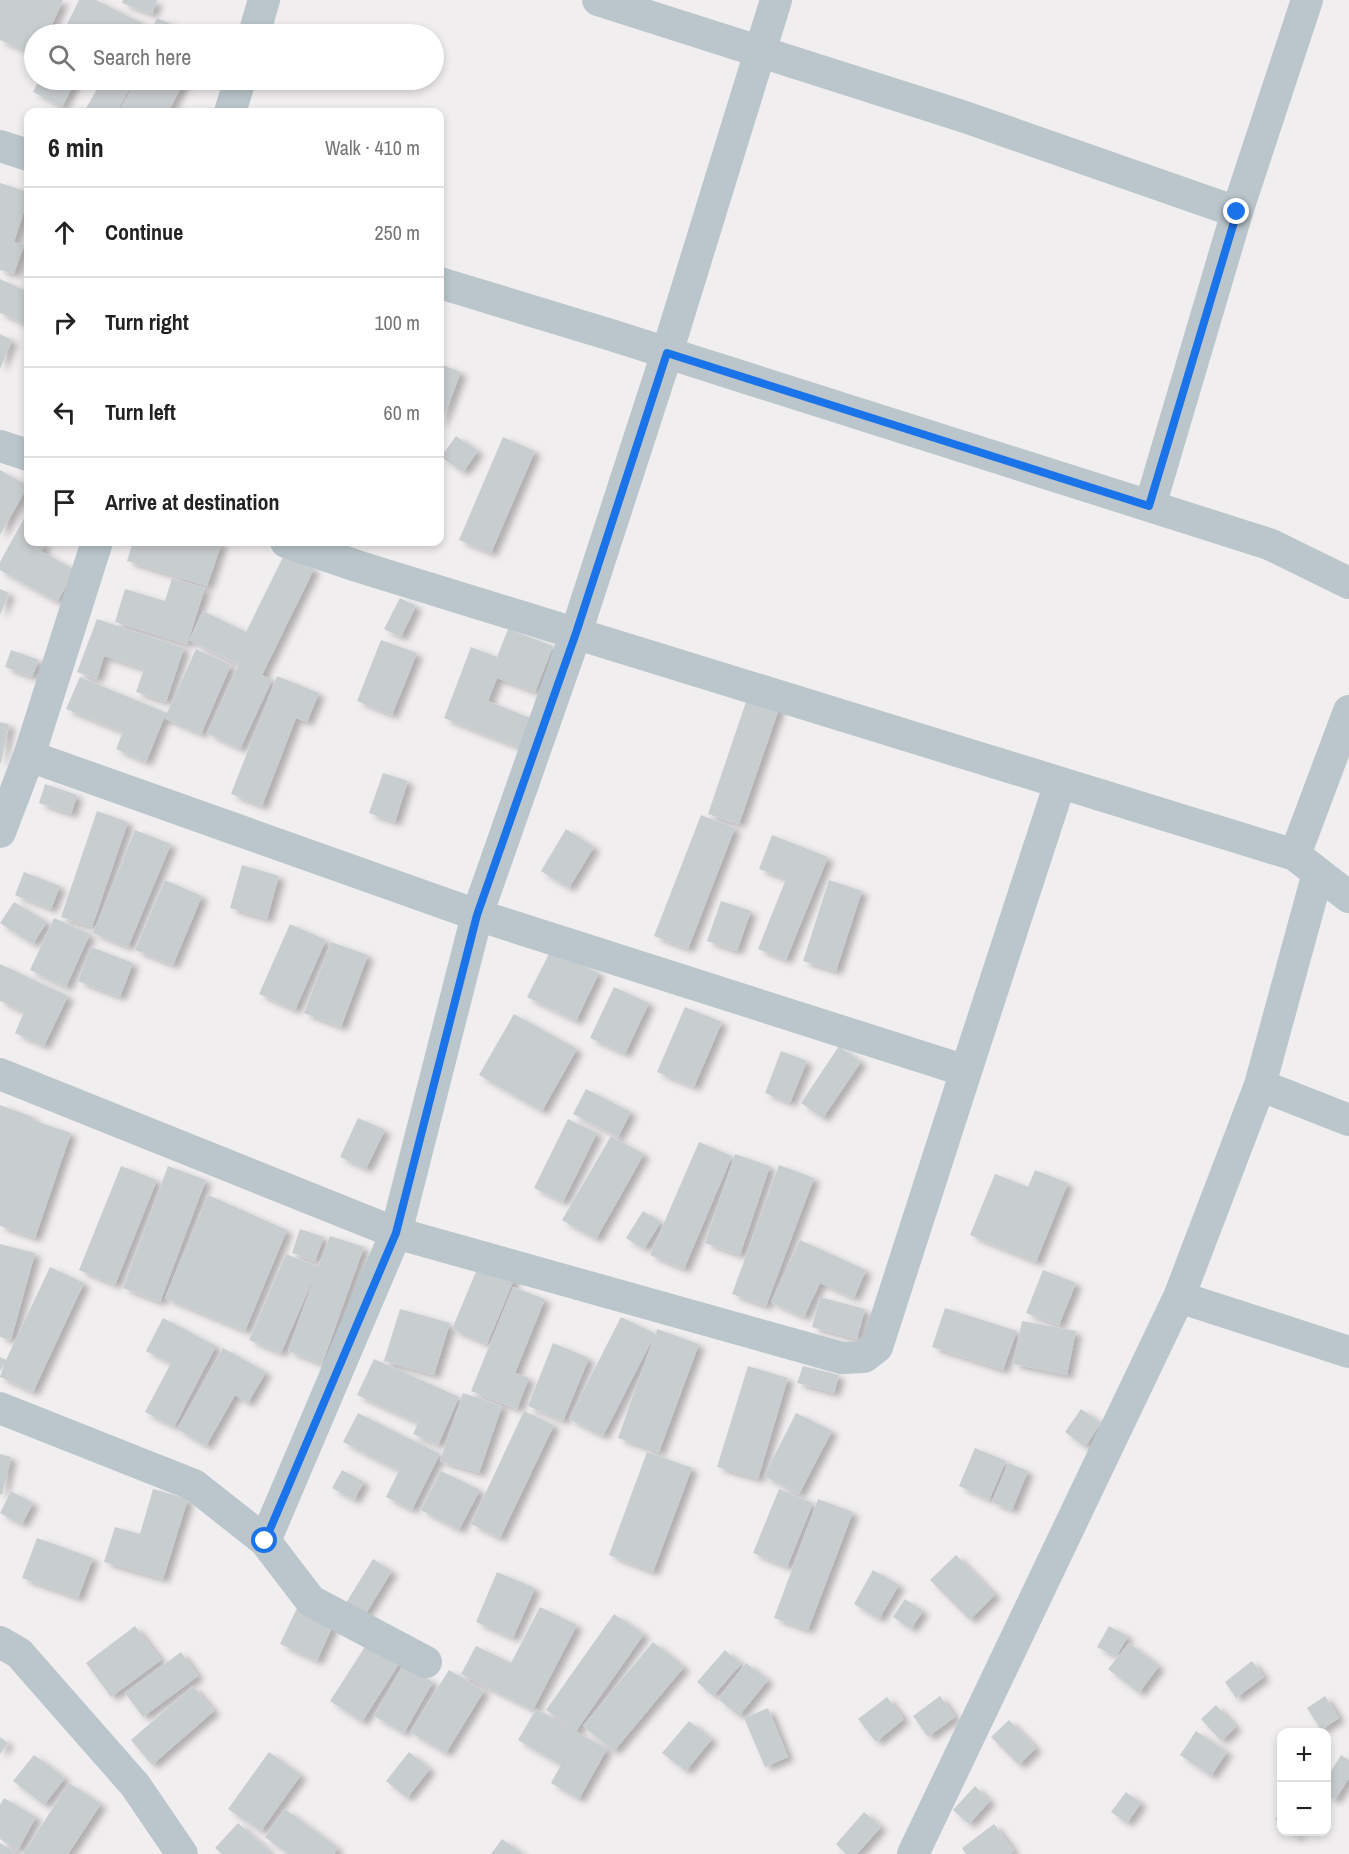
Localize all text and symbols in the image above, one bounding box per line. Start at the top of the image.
search box [24,24,444,90]
icon: search [45,41,78,74]
text: Search here [93,42,191,72]
text: 6 min [48,130,104,165]
text: Walk · 410 m [325,134,420,161]
route end [1223,198,1249,224]
icon: ahead [48,216,81,249]
text: Continue [105,217,183,247]
text: 250 m [374,219,420,246]
icon: right [48,306,81,339]
text: Turn right [105,307,189,337]
text: 100 m [374,309,420,336]
icon: left [48,396,81,429]
text: Turn left [105,397,176,427]
text: 60 m [384,399,420,426]
icon: arrive [48,486,81,519]
text: Arrive at destination [105,487,279,517]
route start [251,1527,277,1553]
map controls [1277,1728,1331,1836]
button: + [1277,1728,1331,1782]
button: − [1277,1782,1331,1836]

